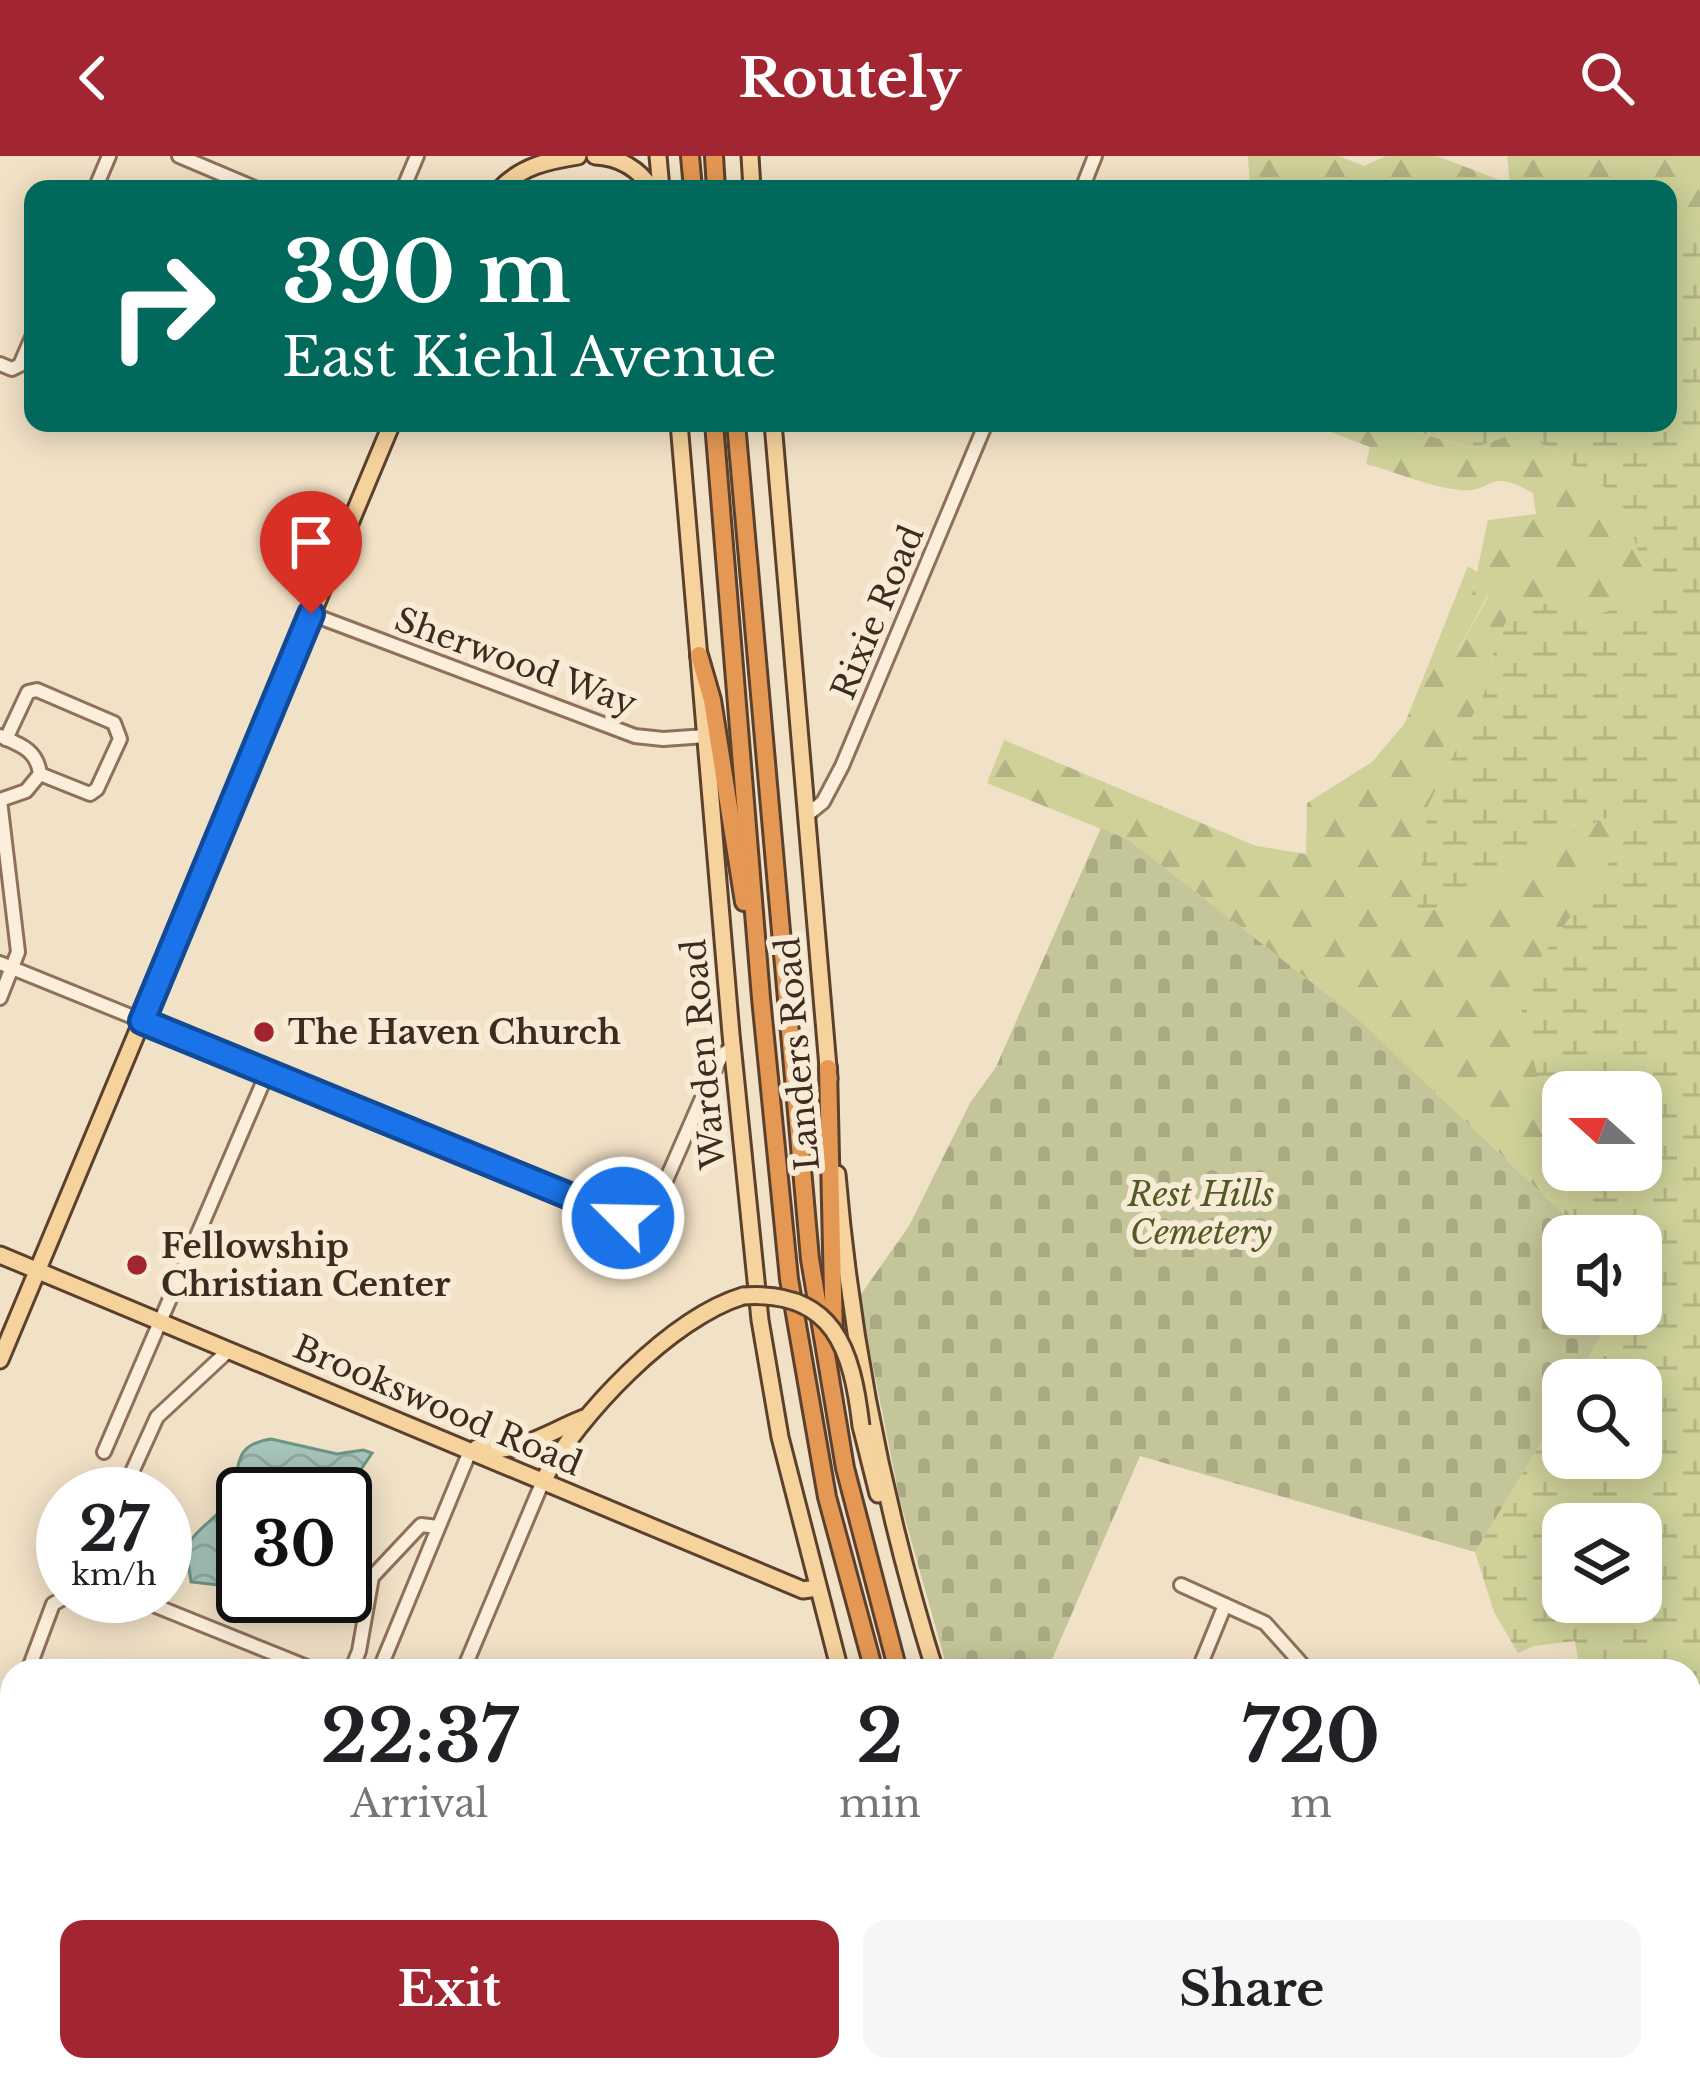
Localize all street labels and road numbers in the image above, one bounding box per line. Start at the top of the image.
street label: Rixie Road [822,519,932,705]
street label: Sherwood Way [389,599,642,724]
street label: Landers Road [767,936,828,1172]
street label: Warden Road [673,937,734,1172]
street label: Brookswood Road [287,1326,588,1485]

